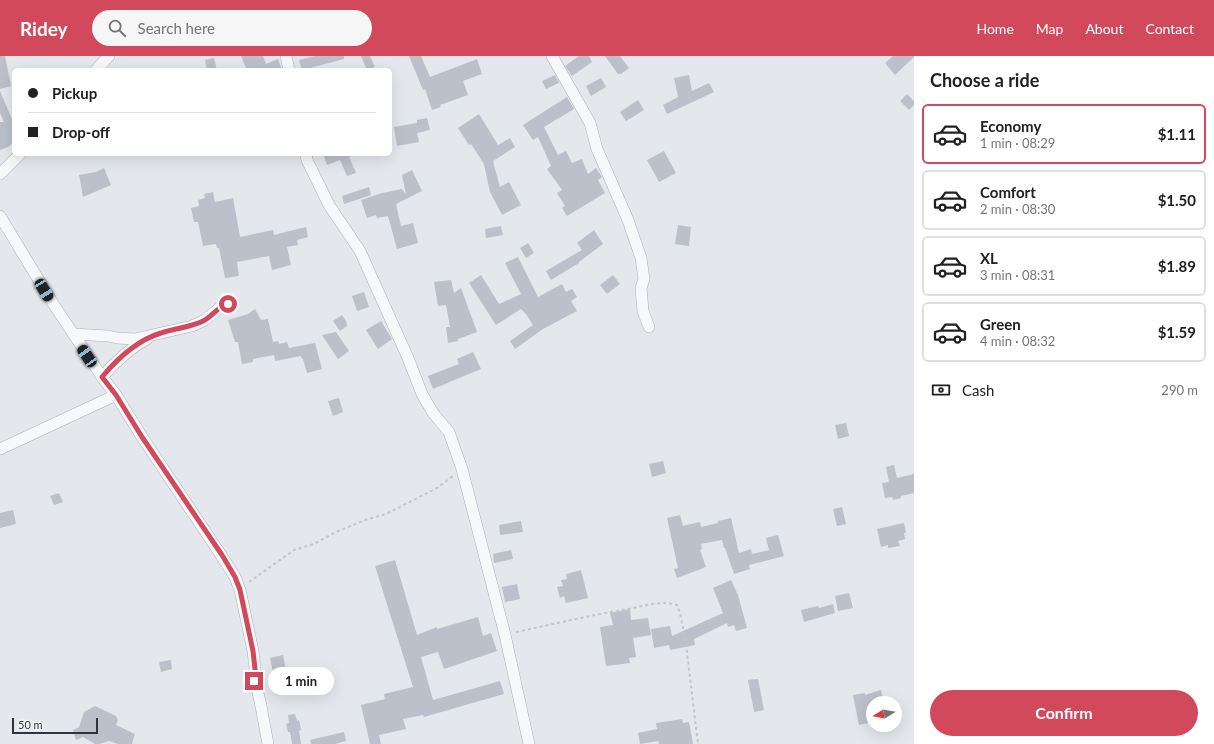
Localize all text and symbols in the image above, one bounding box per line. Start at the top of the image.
search box [92,10,372,46]
text: Ridey [20,17,68,40]
icon: search [106,17,128,39]
text: Search here [138,19,215,37]
text: Home [976,20,1014,37]
text: Map [1036,20,1063,37]
text: About [1085,20,1123,37]
text: Contact [1145,20,1194,37]
text: Choose a ride [930,69,1039,91]
text: Pickup [52,84,97,102]
icon: car [932,116,968,152]
text: Economy [980,117,1041,135]
text: Drop-off [52,123,110,141]
text: $1.11 [1158,125,1196,143]
text: 1 min · 08:29 [980,135,1055,151]
icon: car [932,182,968,218]
text: Comfort [980,183,1036,201]
text: $1.50 [1158,191,1196,209]
text: 2 min · 08:30 [980,201,1055,217]
icon: car [932,248,968,284]
text: XL [980,249,998,267]
text: $1.89 [1158,257,1196,275]
text: 3 min · 08:31 [980,267,1055,283]
car [33,277,55,303]
route start [219,295,237,313]
icon: car [932,314,968,350]
text: Green [980,315,1021,333]
text: $1.59 [1158,323,1196,341]
text: 4 min · 08:32 [980,333,1055,349]
car [75,343,99,369]
icon: cash [930,379,952,401]
text: Cash [962,381,994,399]
text: 290 m [1161,382,1198,398]
callout: 1 min [268,667,334,695]
route end [245,672,263,690]
text: 1 min [285,673,317,689]
button: Confirm [930,690,1198,736]
north arrow [866,696,902,732]
map controls [866,696,902,732]
scale bar [12,716,98,735]
text: 50 m [18,718,43,731]

